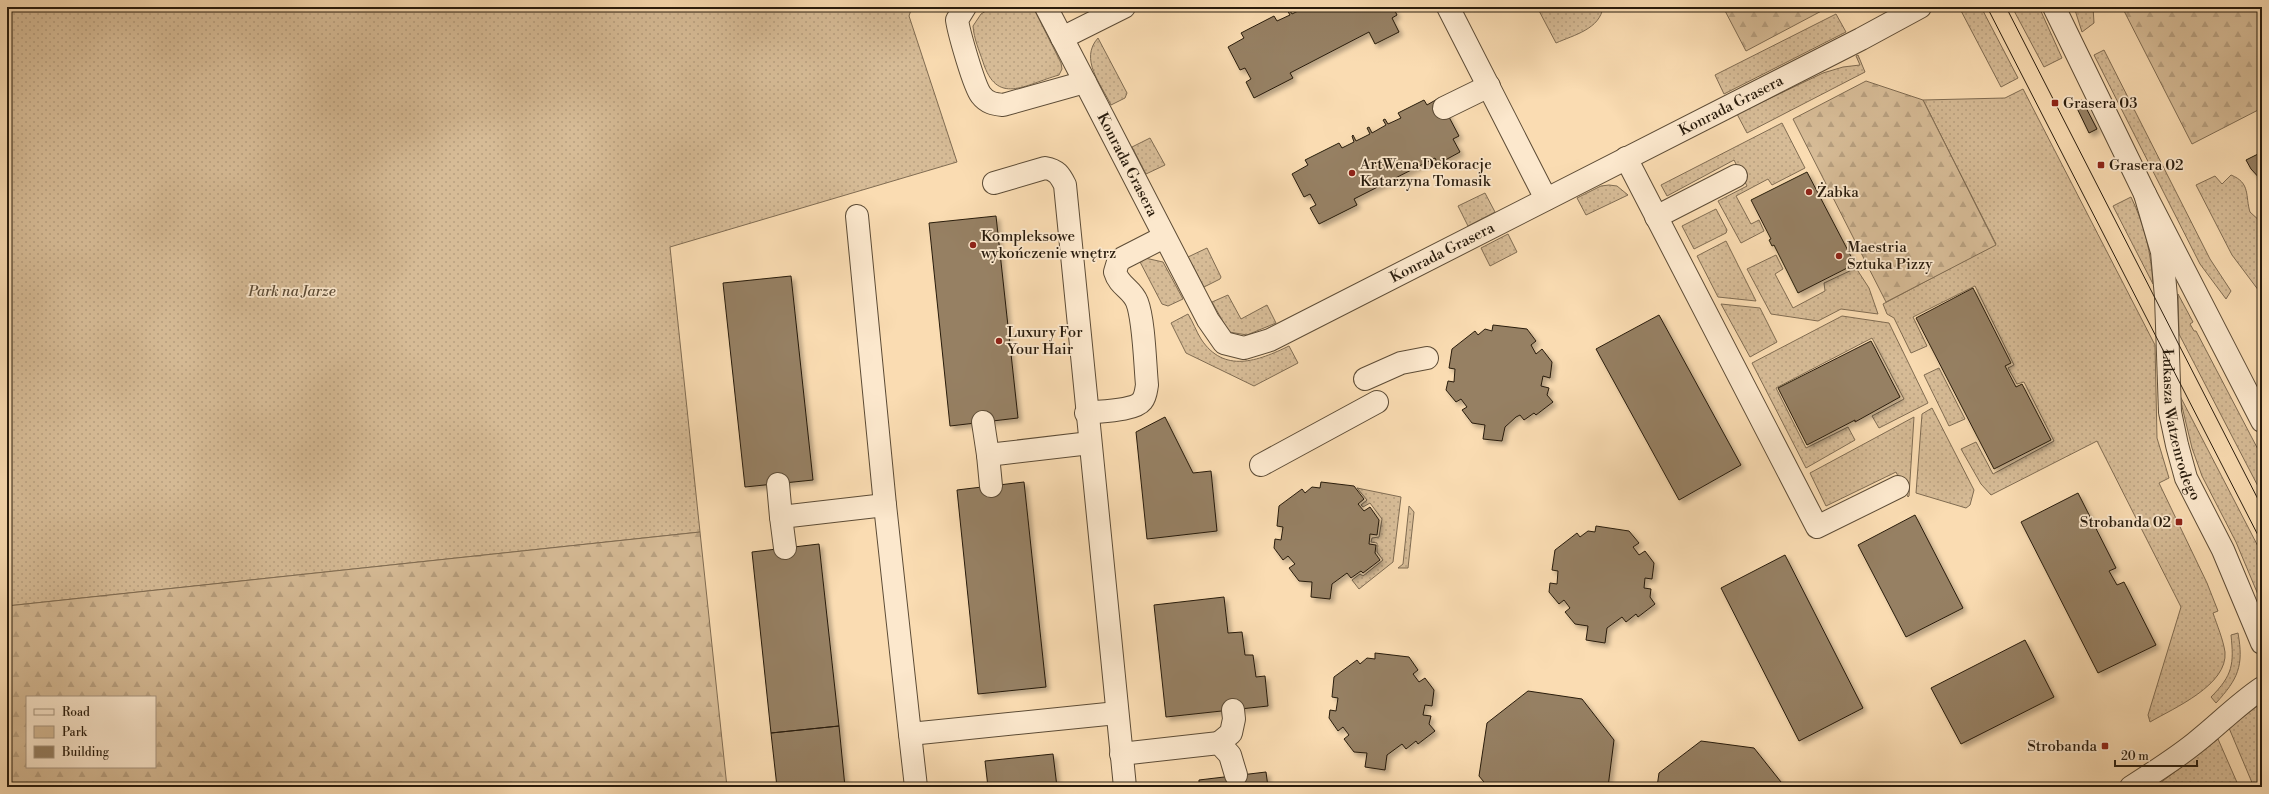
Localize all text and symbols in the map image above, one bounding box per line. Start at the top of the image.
street label: Konrada Grasera [1676,71,1787,140]
place label: Grasera 03 [2063,94,2138,113]
marker: Grasera 03 [2050,98,2060,108]
street label: Konrada Grasera [1092,110,1162,221]
place label: ArtWena Dekoracje Katarzyna Tomasik [1359,155,1492,191]
place label: Grasera 02 [2109,156,2184,175]
marker: Grasera 02 [2096,160,2106,170]
marker: ArtWena Dekoracje Katarzyna Tomasik [1347,168,1357,178]
place label: Żabka [1817,182,1859,202]
marker: Żabka [1804,187,1814,197]
street label: Konrada Grasera [1387,218,1498,287]
place label: Kompleksowe wykończenie wnętrz [980,227,1116,263]
place label: Maestria Sztuka Pizzy [1847,238,1933,274]
marker: Kompleksowe wykończenie wnętrz [968,240,978,250]
marker: Maestria Sztuka Pizzy [1834,251,1844,261]
park label: Park na Jarze [247,282,336,301]
place label: Luxury For Your Hair [1006,323,1083,359]
marker: Luxury For Your Hair [994,336,1004,346]
street label: Łukasza Watzenrodego [2158,348,2205,504]
place label: Strobanda 02 [2080,513,2171,532]
marker: Strobanda 02 [2174,517,2184,527]
legend [26,696,156,768]
text: Road [62,705,90,720]
text: Park [62,725,88,740]
place label: Strobanda [2027,737,2097,756]
marker: Strobanda [2100,741,2110,751]
scale bar [2115,742,2197,768]
text: Building [61,745,110,760]
text: 20 m [2121,749,2149,764]

